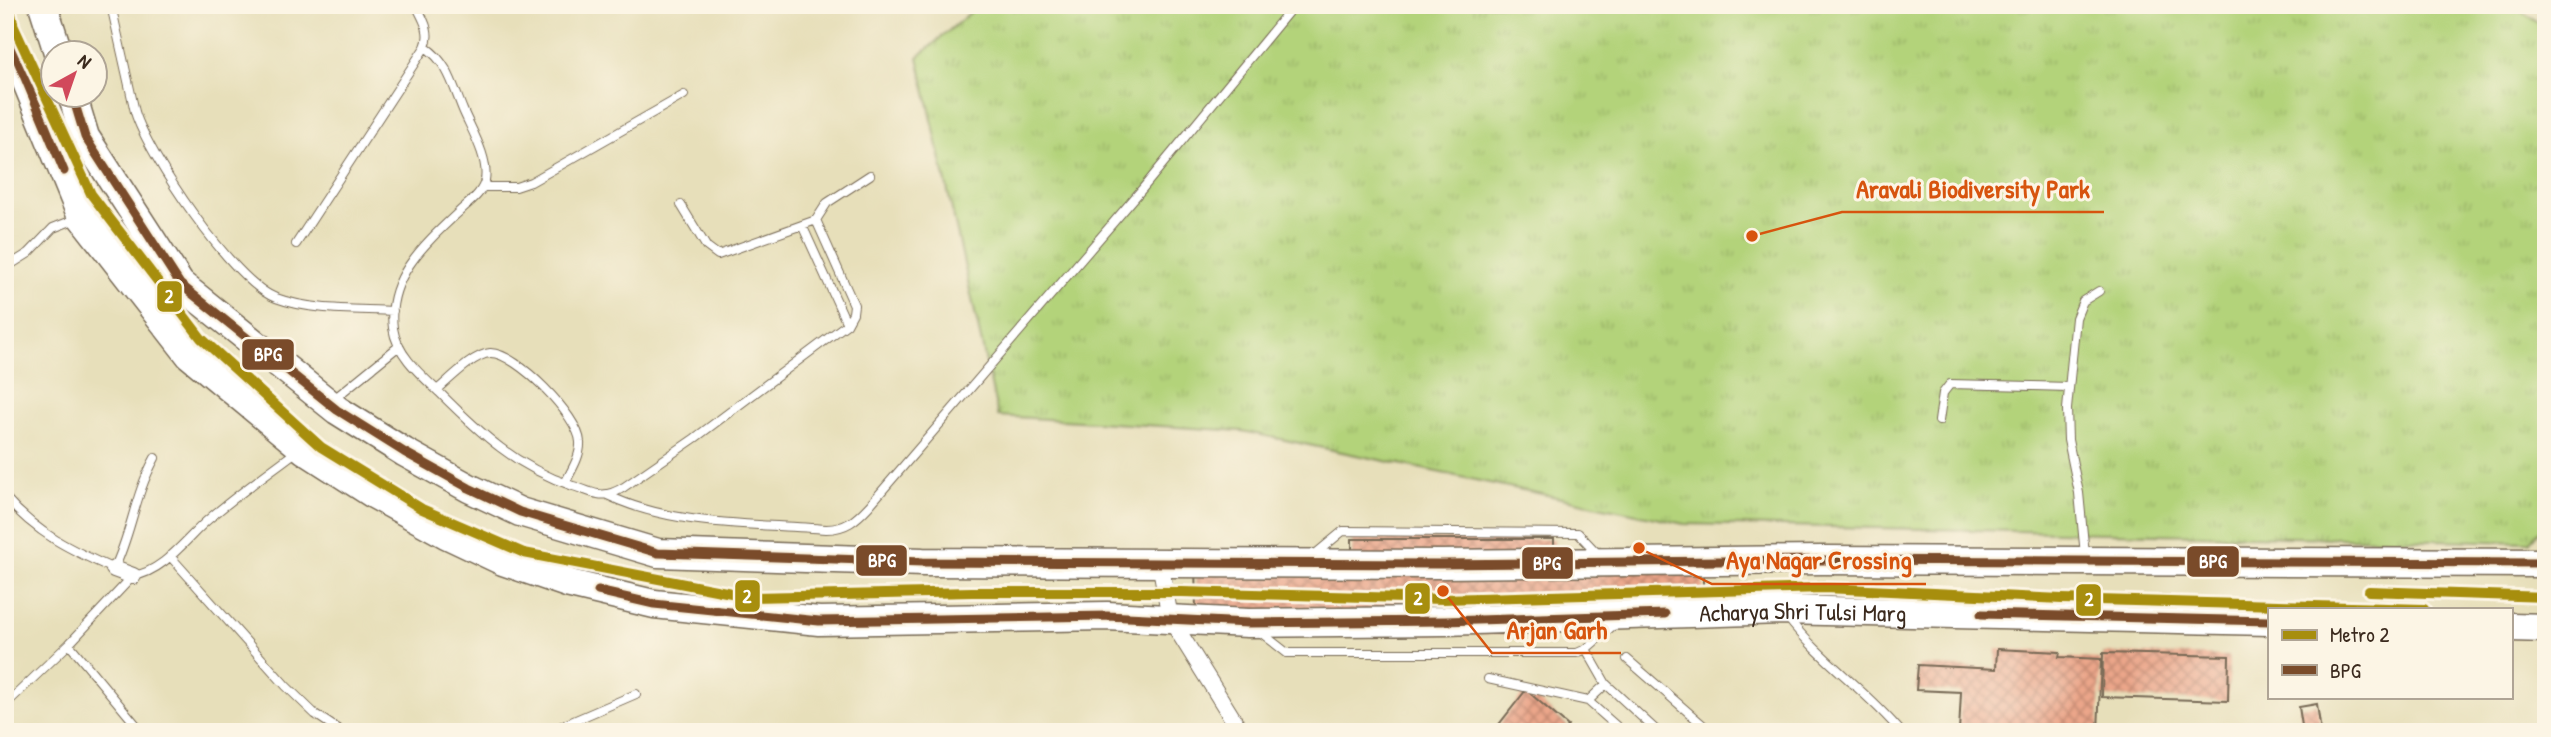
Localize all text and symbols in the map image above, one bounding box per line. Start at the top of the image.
north arrow [38,38,108,108]
text: N [73,48,97,74]
callout: Aravali Biodiversity Park [1842,165,2104,212]
text: Aravali Biodiversity Park [1856,171,2090,207]
line badge: 2 [156,280,183,313]
text: 2 [165,283,174,309]
line badge: BPG [241,338,295,371]
text: BPG [254,341,283,367]
callout: Aya Nagar Crossing [1712,537,1926,584]
text: Aya Nagar Crossing [1726,542,1912,578]
line badge: BPG [855,544,908,577]
line badge: BPG [2186,545,2240,578]
line badge: BPG [1521,546,1574,580]
text: BPG [868,547,897,573]
text: BPG [2199,548,2228,574]
text: BPG [1533,550,1562,576]
line badge: 2 [734,579,761,613]
line badge: 2 [1404,582,1431,615]
text: 2 [743,583,752,609]
line badge: 2 [2075,583,2102,617]
text: 2 [1414,585,1423,611]
text: 2 [2085,586,2094,612]
street label: Acharya Shri Tulsi Marg [1699,594,1907,629]
callout: Arjan Garh [1492,606,1621,653]
legend [2268,608,2512,698]
text: Arjan Garh [1507,612,1607,647]
text: Metro 2 [2330,620,2389,649]
text: BPG [2330,656,2361,685]

